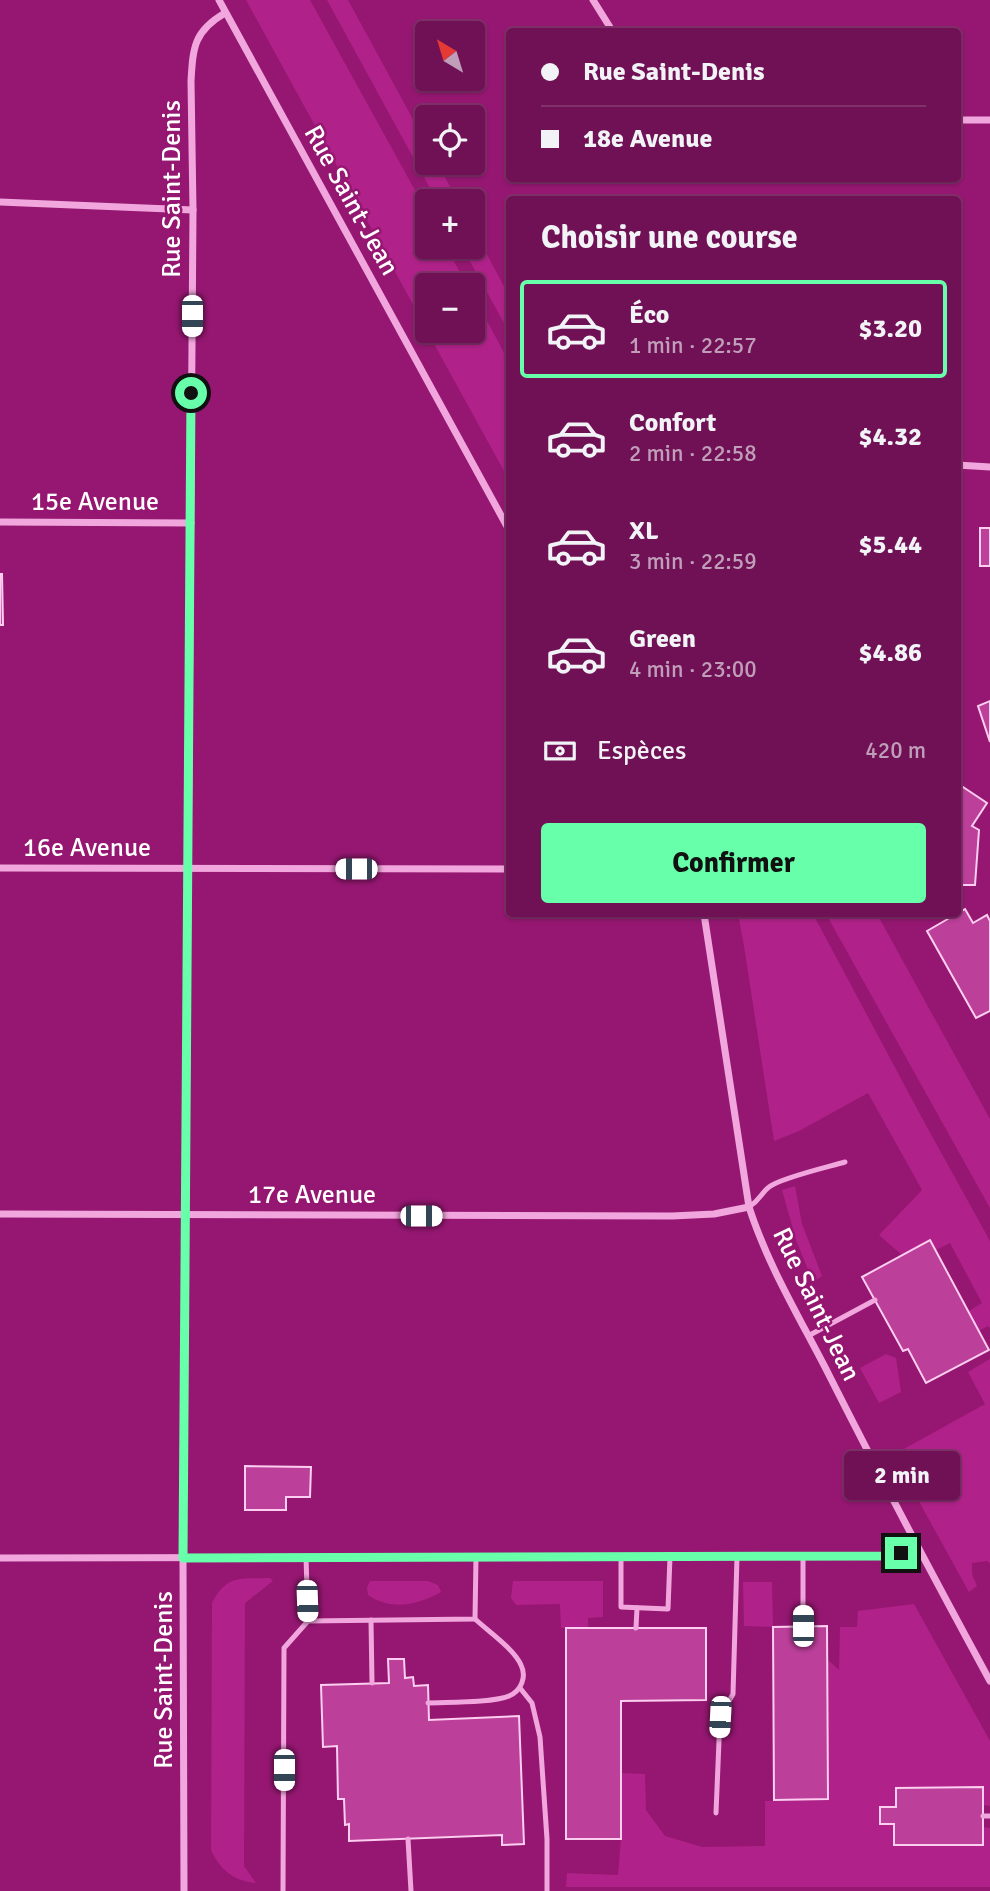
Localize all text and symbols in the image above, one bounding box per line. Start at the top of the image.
north arrow [415,21,485,91]
map controls [415,21,485,343]
text: Rue Saint-Denis [583,56,765,88]
street label: Rue Saint-Denis [156,100,188,278]
button: locate [415,105,485,175]
street label: Rue Saint-Jean [297,120,405,281]
text: 18e Avenue [583,123,712,155]
button: + [415,189,485,259]
text: Choisir une course [541,218,798,257]
button: − [415,273,485,343]
car [182,295,203,337]
icon: car [545,298,608,361]
text: Éco [629,299,669,331]
text: $3.20 [858,313,922,345]
text: 1 min · 22:57 [629,331,757,360]
route start [175,377,207,409]
icon: car [545,406,608,469]
text: Confort [629,407,716,439]
text: $4.32 [858,421,922,453]
text: 2 min · 22:58 [629,439,757,468]
street label: 15e Avenue [31,486,159,518]
icon: car [545,514,608,577]
text: XL [629,515,659,547]
text: $5.44 [858,529,922,561]
text: 3 min · 22:59 [629,547,757,576]
icon: car [545,622,608,685]
text: Green [629,623,696,655]
text: $4.86 [858,637,922,669]
text: 4 min · 23:00 [629,655,757,684]
icon: cash [541,732,579,770]
text: Espèces [597,735,686,767]
text: 420 m [865,736,926,765]
button: Confirmer [541,823,926,903]
street label: 16e Avenue [23,832,151,864]
car [336,859,378,880]
street label: 17e Avenue [248,1179,376,1211]
car [401,1206,443,1227]
street label: Rue Saint-Jean [765,1223,867,1386]
callout: 2 min [843,1452,959,1500]
text: 2 min [874,1461,930,1490]
route end [885,1537,917,1569]
car [296,1580,319,1622]
street label: Rue Saint-Denis [148,1591,180,1769]
car [793,1605,814,1647]
car [709,1695,732,1739]
car [274,1749,295,1791]

